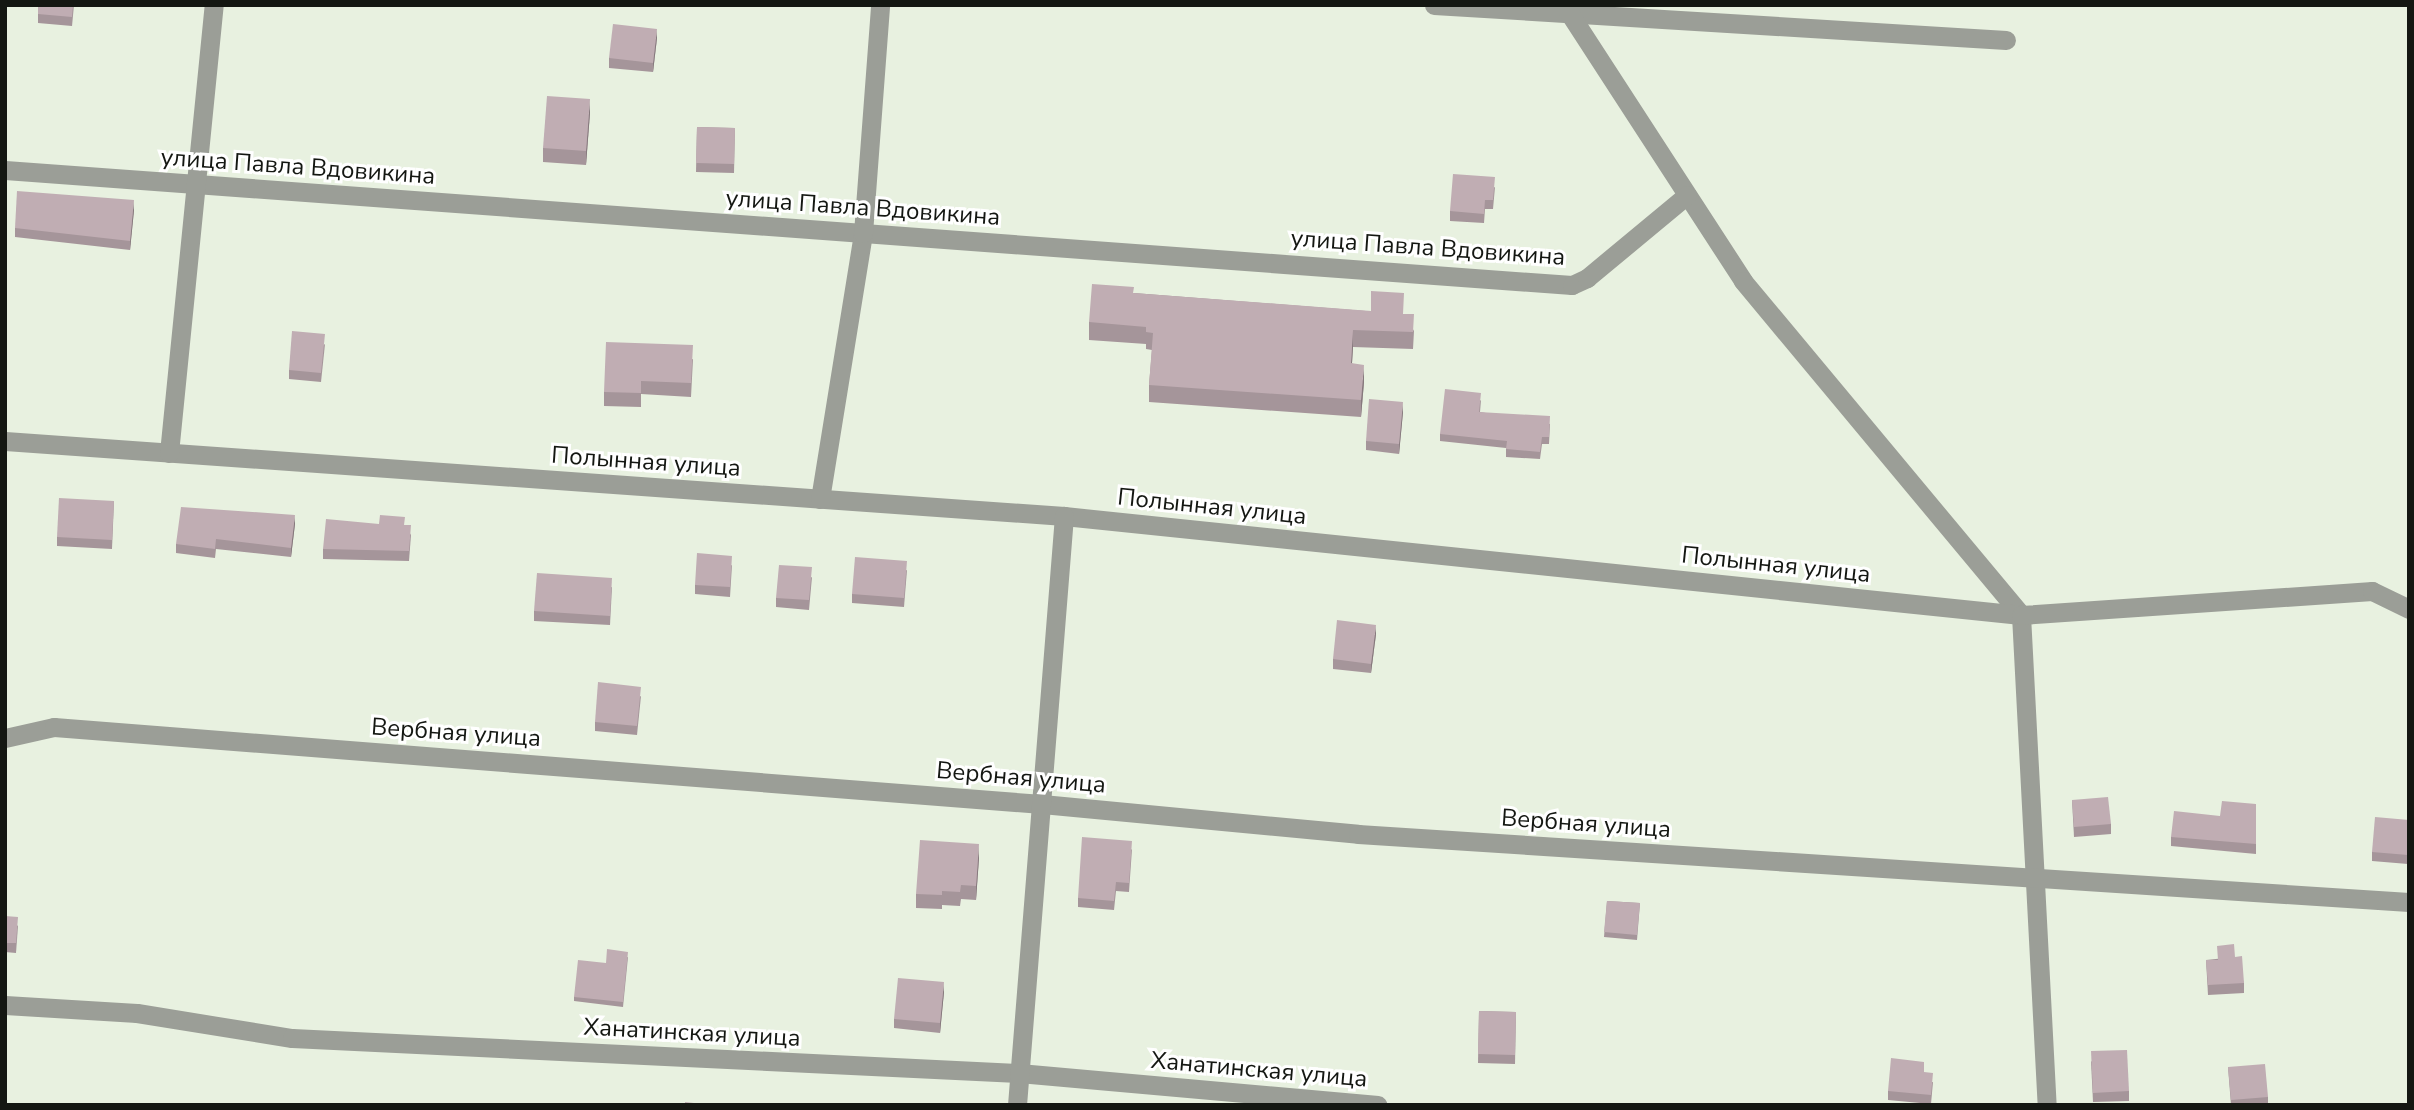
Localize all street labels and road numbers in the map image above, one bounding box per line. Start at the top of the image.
street label: улица Павла Вдовикина [160,143,436,191]
street label: улица Павла Вдовикина [725,184,1001,232]
street label: улица Павла Вдовикина [1290,224,1566,272]
street label: Полынная улица [550,441,742,483]
street label: Полынная улица [1116,483,1308,531]
street label: Полынная улица [1680,541,1872,589]
street label: Вербная улица [370,713,542,753]
street label: Вербная улица [935,756,1107,800]
street label: Вербная улица [1500,804,1672,844]
street label: Ханатинская улица [583,1013,801,1053]
street label: Ханатинская улица [1150,1046,1368,1094]

